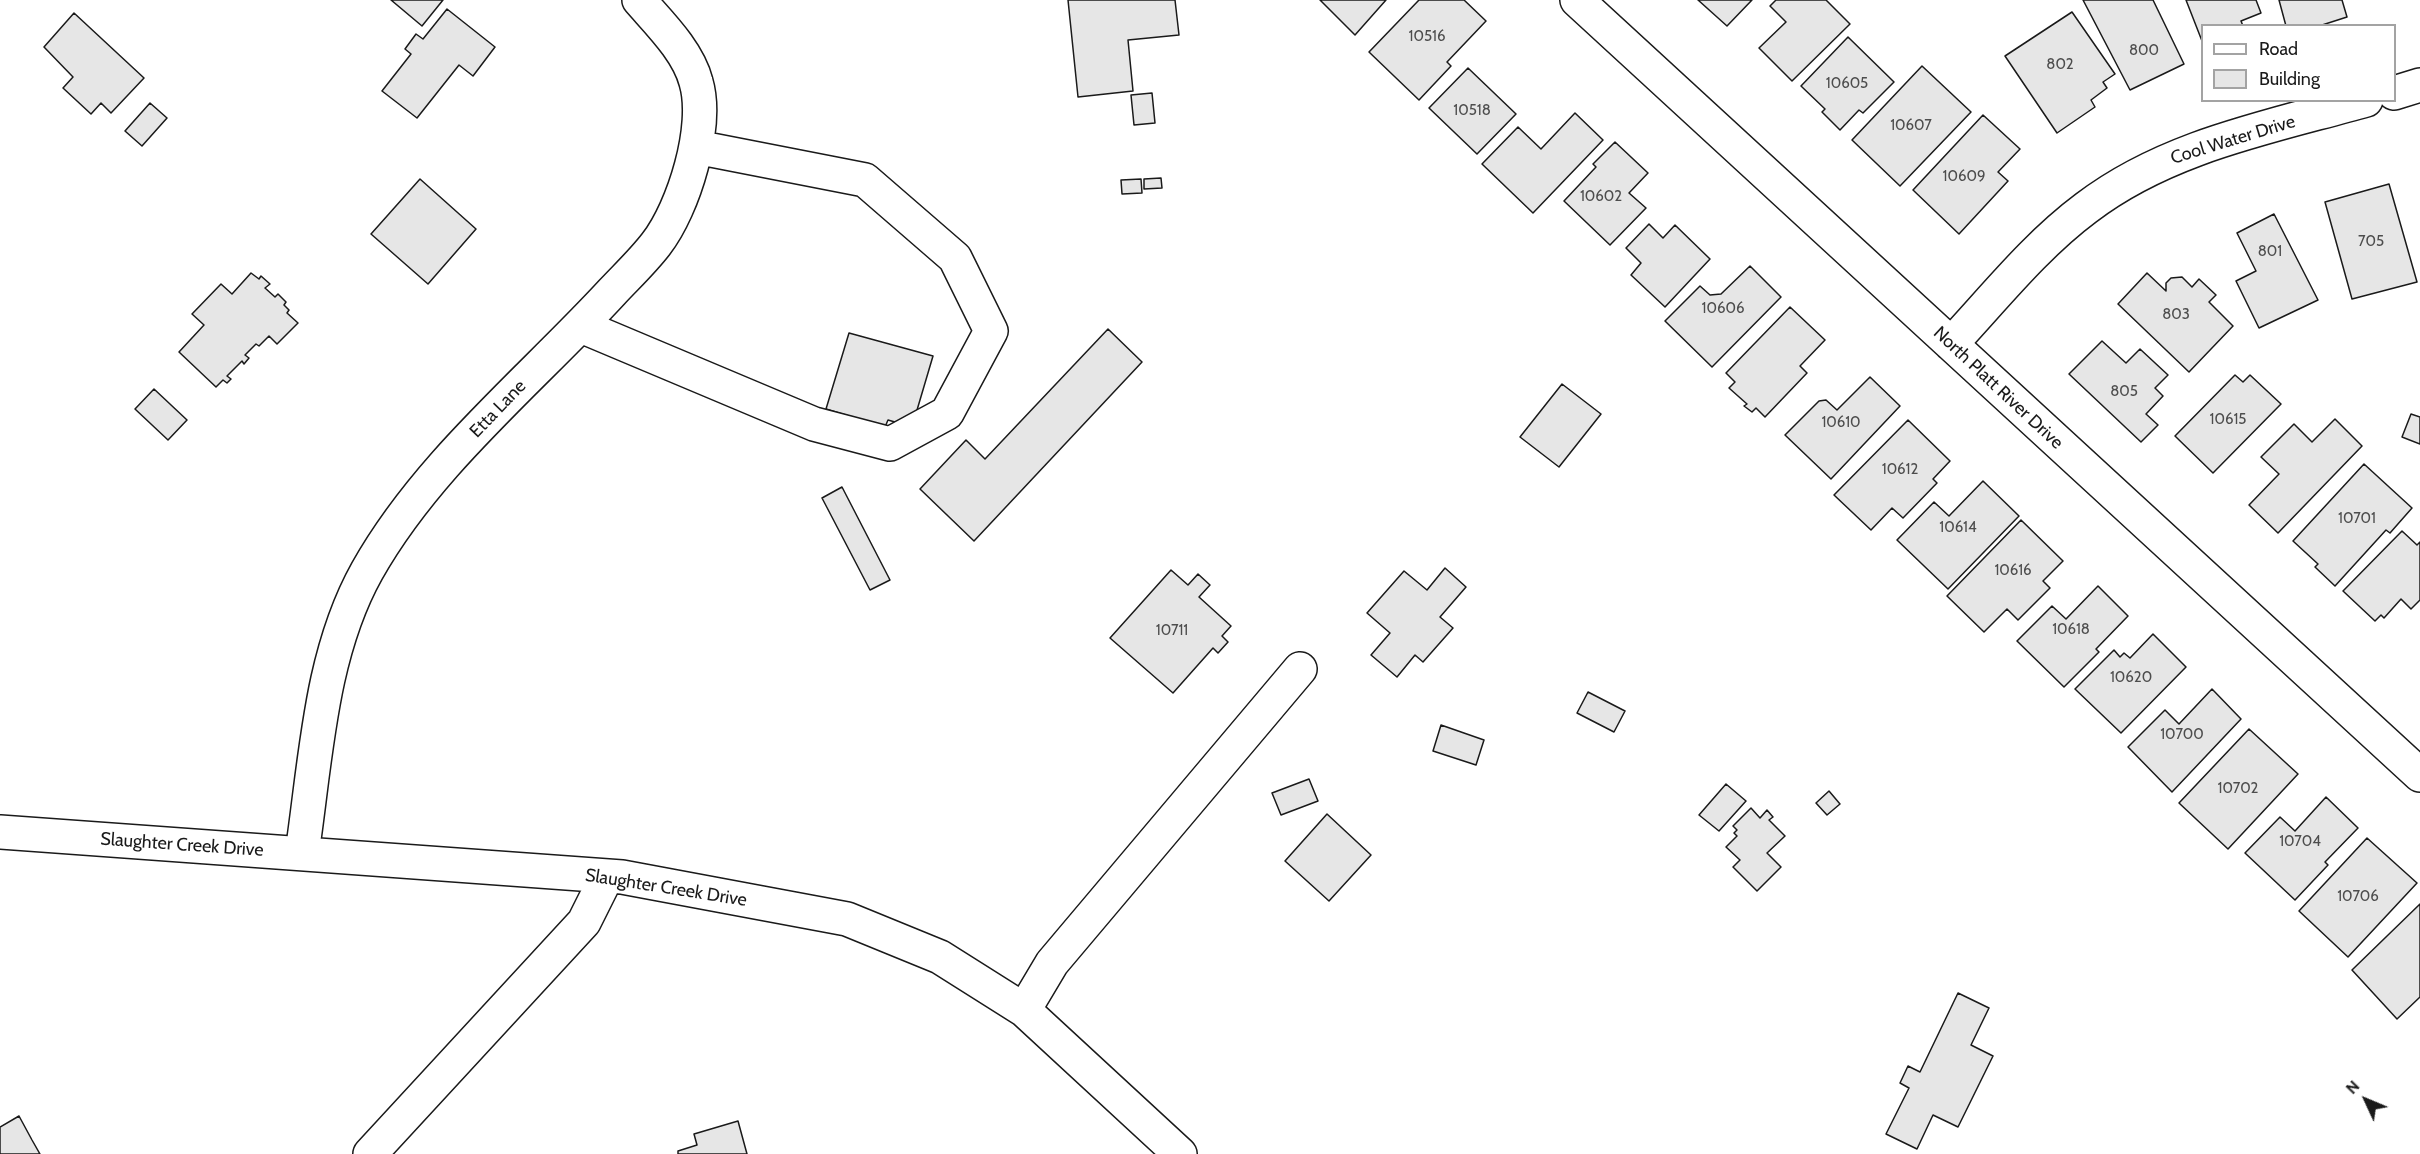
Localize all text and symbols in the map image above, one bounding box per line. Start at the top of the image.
legend [2201,24,2396,102]
house number: 10516 [1409,28,1445,46]
text: Road [2259,38,2298,60]
house number: 800 [2129,42,2159,60]
house number: 802 [2046,56,2074,74]
text: Building [2259,68,2320,90]
house number: 10605 [1826,75,1868,93]
house number: 10518 [1453,102,1491,120]
street label: Cool Water Drive [2168,111,2298,169]
house number: 10607 [1890,117,1932,135]
house number: 10609 [1943,168,1985,186]
house number: 10602 [1580,188,1622,206]
house number: 705 [2358,233,2384,251]
house number: 801 [2258,243,2282,261]
house number: 10606 [1702,300,1744,318]
house number: 803 [2162,306,2190,324]
street label: North Platt River Drive [1929,322,2067,454]
street label: Etta Lane [465,376,531,442]
house number: 805 [2110,383,2138,401]
house number: 10615 [2210,411,2246,429]
house number: 10610 [1821,414,1861,432]
house number: 10612 [1882,461,1918,479]
house number: 10701 [2338,510,2376,528]
house number: 10614 [1939,519,1977,537]
house number: 10616 [1994,562,2032,580]
house number: 10618 [2052,621,2090,639]
house number: 10711 [1156,622,1188,640]
house number: 10620 [2110,669,2152,687]
house number: 10700 [2160,726,2204,744]
house number: 10702 [2218,780,2258,798]
street label: Slaughter Creek Drive [100,829,264,861]
house number: 10704 [2279,833,2321,851]
street label: Slaughter Creek Drive [584,865,748,911]
house number: 10706 [2337,888,2379,906]
north arrow [2336,1070,2396,1130]
text: N [2342,1076,2363,1098]

